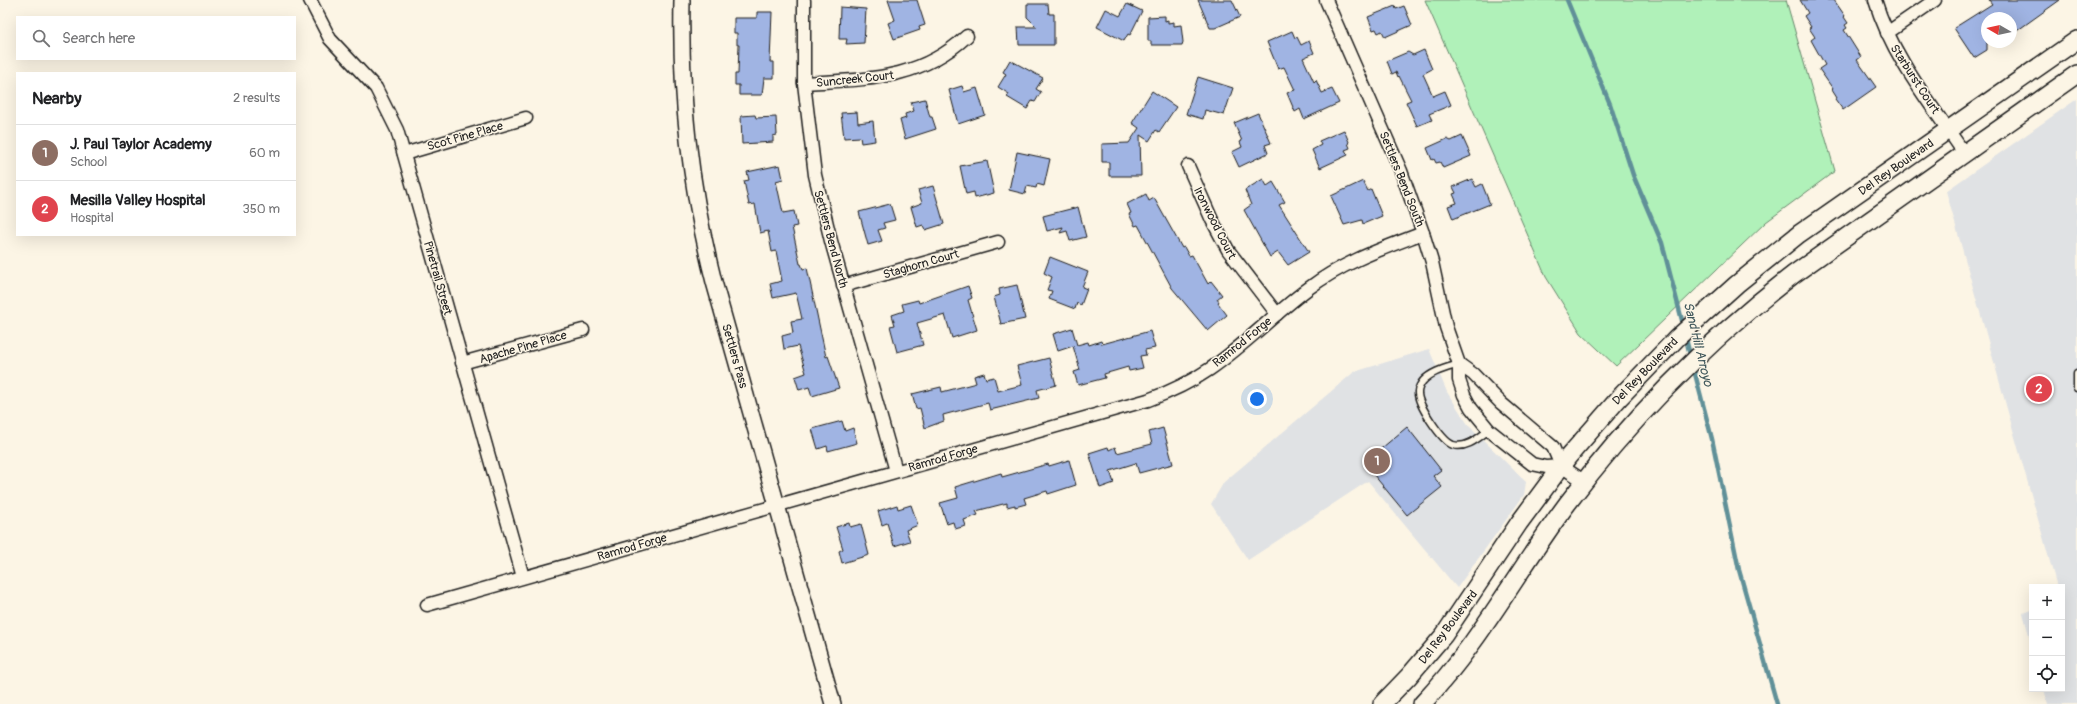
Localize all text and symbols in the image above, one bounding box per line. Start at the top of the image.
north arrow [1981,12,2017,48]
search box [16,16,296,60]
icon: search [30,27,52,49]
text: Search here [62,29,135,48]
street label: Starburst Court [1887,42,1943,117]
street label: Suncreek Court [815,68,895,91]
text: Nearby [32,88,81,109]
text: 2 results [233,90,280,106]
street label: Scot Pine Place [426,119,505,154]
street label: Settlers Bend South [1376,129,1428,229]
text: J. Paul Taylor Academy [70,135,212,154]
street label: Del Rey Boulevard [1856,136,1937,199]
text: 1 [42,145,48,161]
text: 60 m [249,145,280,161]
text: School [70,154,107,170]
street label: Ironwood Court [1190,185,1239,262]
street label: Settlers Bend North [810,189,851,290]
text: Mesilla Valley Hospital [70,191,206,210]
text: 2 [41,201,49,217]
text: 350 m [242,201,280,217]
text: Hospital [70,210,114,226]
street label: Pinetrail Street [420,239,455,317]
street label: Staghorn Court [881,246,961,282]
water label: Sand Hill Arroyo [1680,300,1716,389]
street label: Ramrod Forge [1210,314,1275,371]
street label: Settlers Pass [718,322,751,391]
street label: Apache Pine Place [478,328,569,367]
street label: Del Rey Boulevard [1609,334,1682,408]
pin: 2 [2026,374,2052,404]
your location [1247,389,1267,409]
street label: Ramrod Forge [907,441,980,476]
pin: 1 [1364,446,1390,476]
street label: Ramrod Forge [596,530,669,565]
map controls [2029,584,2065,692]
button: + [2029,584,2065,620]
street label: Del Rey Boulevard [1416,587,1481,667]
button: − [2029,620,2065,656]
button: locate [2029,656,2065,692]

